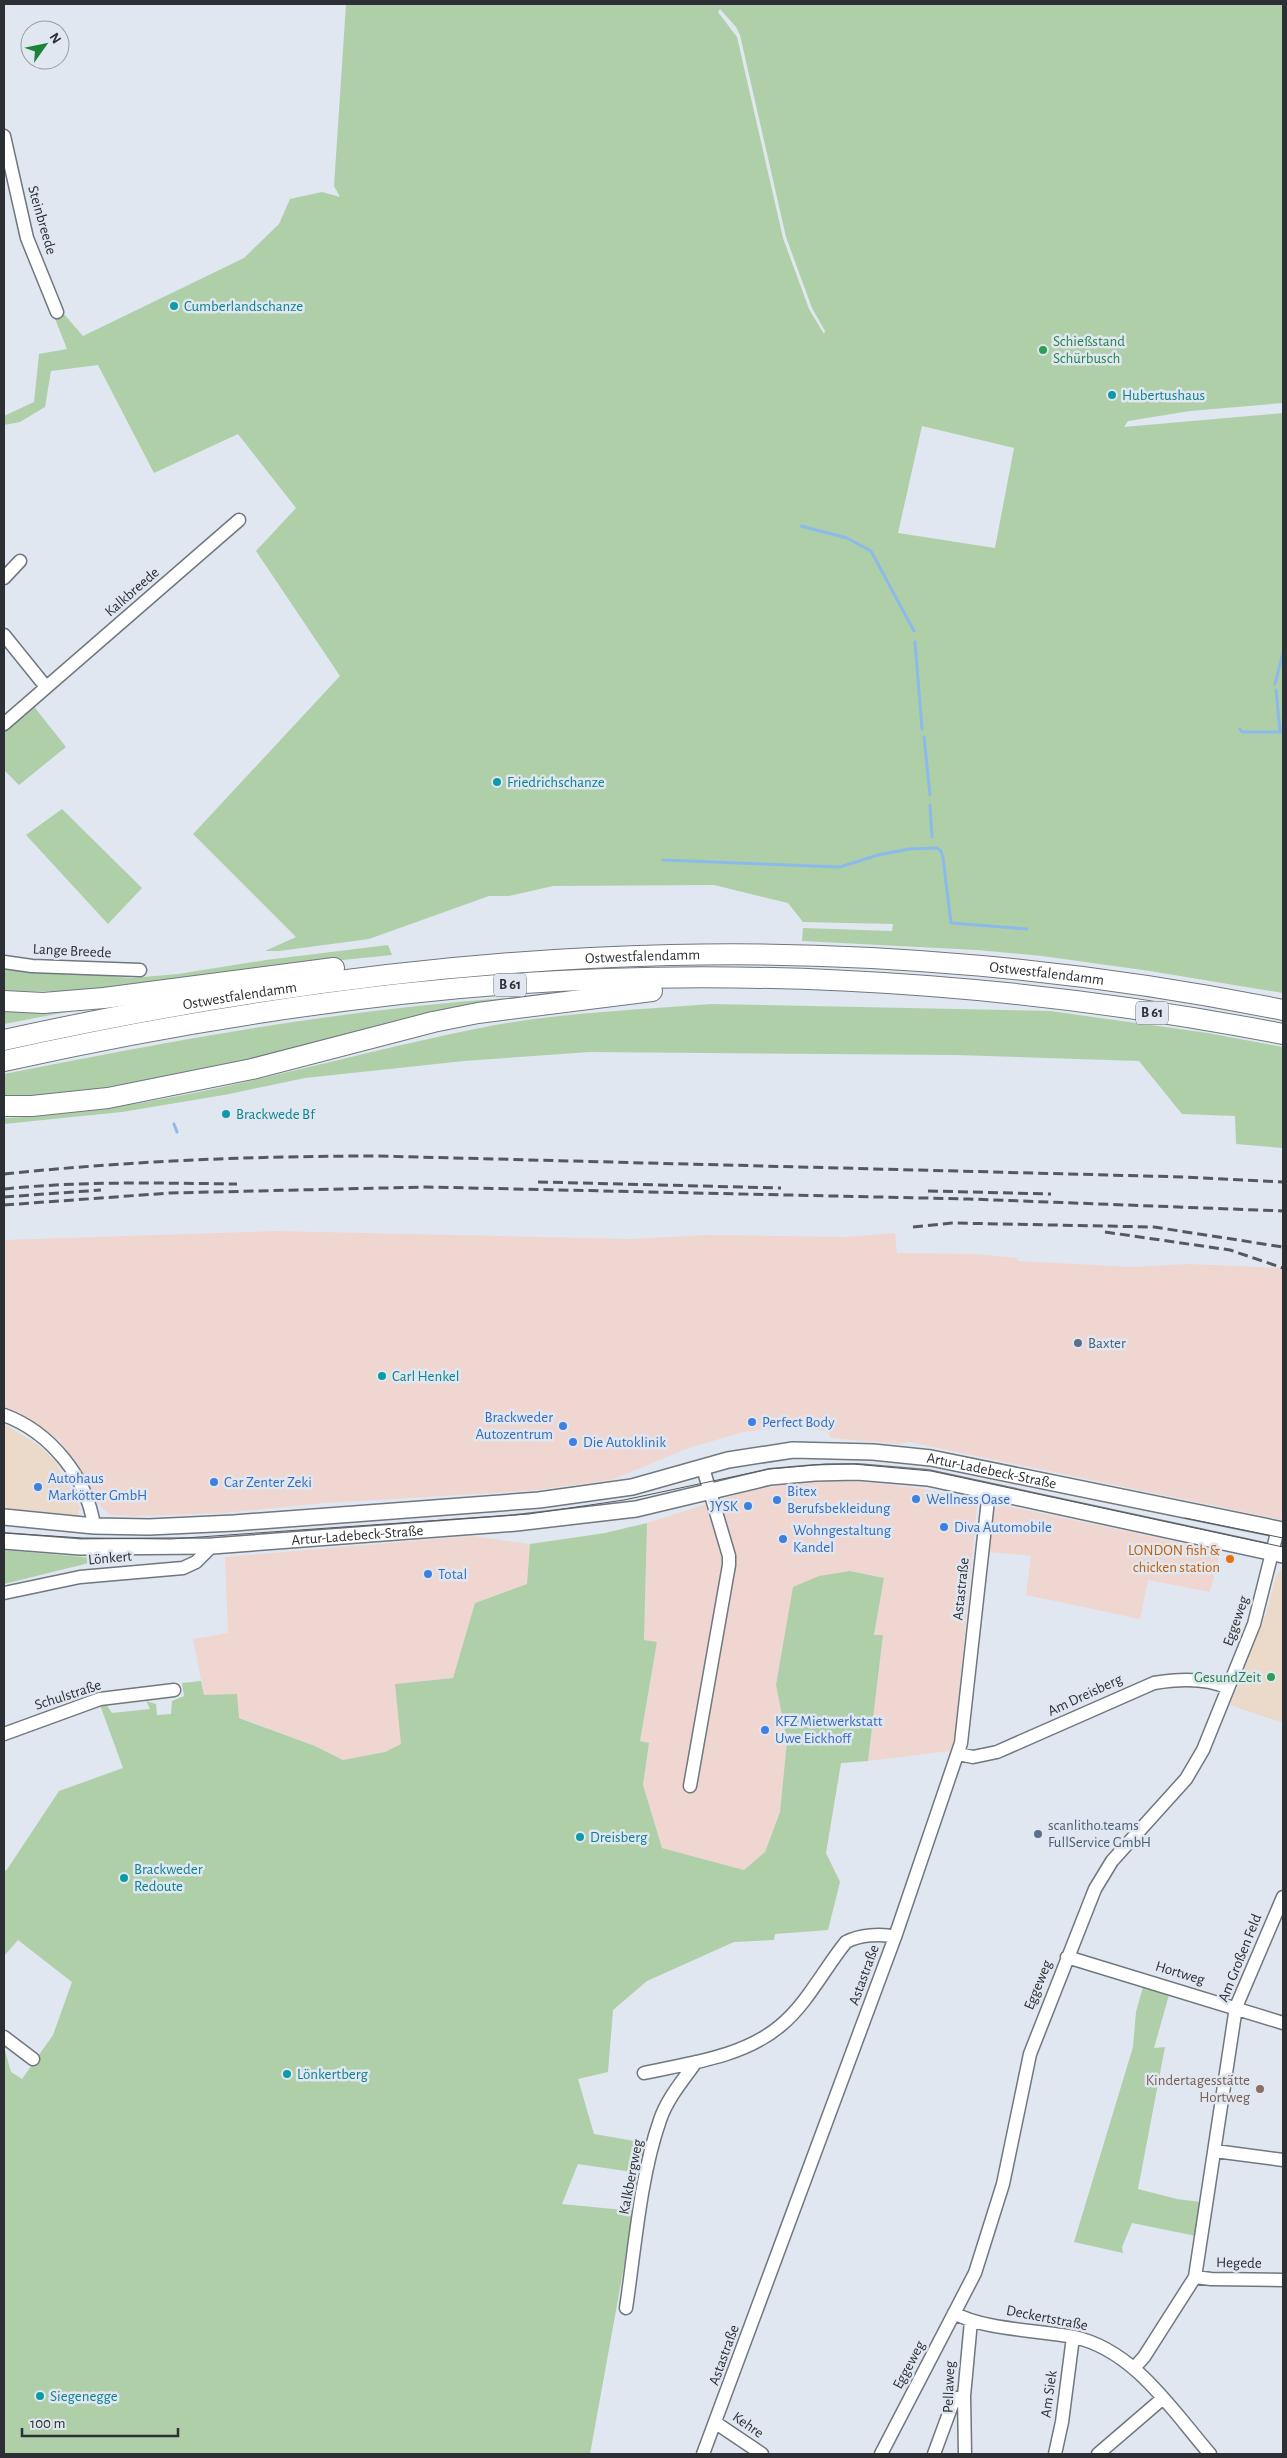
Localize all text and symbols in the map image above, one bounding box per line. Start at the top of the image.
north arrow [20,20,70,70]
text: N [47,31,64,46]
street label: Steinbreede [25,184,59,256]
place label: Cumberlandschanze [184,299,303,314]
marker: Cumberlandschanze [168,300,180,312]
place label: Schießstand Schürbusch [1053,334,1125,366]
marker: Schießstand Schürbusch [1037,344,1049,356]
place label: Hubertushaus [1122,388,1205,403]
marker: Hubertushaus [1106,389,1118,401]
street label: Kalkbreede [102,564,162,619]
place label: Friedrichschanze [507,775,605,790]
marker: Friedrichschanze [491,776,503,788]
street label: Lange Breede [32,941,112,961]
street label: Ostwestfalendamm [585,947,700,966]
street label: Ostwestfalendamm [989,959,1105,987]
road number: B 61 [494,974,526,996]
street label: Ostwestfalendamm [182,979,298,1012]
road number: B 61 [1136,1001,1168,1024]
place label: Brackwede Bf [236,1107,316,1122]
marker: Brackwede Bf [220,1108,232,1120]
place label: Baxter [1088,1336,1126,1351]
marker: Baxter [1072,1337,1084,1349]
place label: Carl Henkel [392,1369,459,1384]
marker: Carl Henkel [376,1370,388,1382]
place label: Brackweder Autozentrum [475,1410,553,1442]
place label: Perfect Body [762,1415,835,1430]
marker: Perfect Body [746,1416,758,1428]
marker: Brackweder Autozentrum [557,1420,569,1432]
place label: Die Autoklinik [583,1435,666,1450]
marker: Die Autoklinik [567,1436,579,1448]
street label: Artur-Ladebeck-Straße [926,1450,1058,1491]
place label: Autohaus Markötter GmbH [48,1471,147,1503]
place label: Car Zenter Zeki [224,1475,312,1490]
marker: Car Zenter Zeki [208,1476,220,1488]
marker: Autohaus Markötter GmbH [32,1481,44,1493]
place label: Bitex Berufsbekleidung [787,1484,891,1516]
place label: Wellness Oase [926,1492,1010,1507]
marker: Wellness Oase [910,1493,922,1505]
marker: Bitex Berufsbekleidung [771,1494,783,1506]
place label: JYSK [710,1499,739,1514]
marker: JYSK [742,1500,754,1512]
place label: Diva Automobile [954,1520,1052,1535]
marker: Diva Automobile [938,1521,950,1533]
street label: Artur-Ladebeck-Straße [291,1523,424,1547]
place label: Wohngestaltung Kandel [793,1523,892,1555]
marker: Wohngestaltung Kandel [777,1533,789,1545]
place label: LONDON fish & chicken station [1128,1543,1221,1575]
street label: Lönkert [87,1549,133,1567]
marker: LONDON fish & chicken station [1224,1553,1236,1565]
street label: Astastraße [950,1557,972,1621]
place label: Total [438,1567,467,1582]
marker: Total [422,1568,434,1580]
street label: Eggeweg [1220,1593,1252,1648]
place label: GesundZeit [1194,1670,1261,1685]
street label: Am Dreisberg [1045,1671,1125,1719]
marker: GesundZeit [1265,1671,1277,1683]
street label: Schulstraße [33,1677,103,1713]
place label: KFZ Mietwerkstatt Uwe Eickhoff [775,1714,883,1746]
marker: KFZ Mietwerkstatt Uwe Eickhoff [759,1724,771,1736]
place label: scanlitho.teams FullService GmbH [1048,1818,1151,1850]
marker: scanlitho.teams FullService GmbH [1032,1828,1044,1840]
place label: Dreisberg [590,1830,648,1845]
marker: Dreisberg [574,1831,586,1843]
place label: Brackweder Redoute [134,1862,203,1894]
marker: Brackweder Redoute [118,1872,130,1884]
street label: Am Großen Feld [1216,1912,1265,2004]
street label: Astastraße [846,1943,882,2007]
street label: Eggeweg [1021,1957,1055,2012]
street label: Hortweg [1154,1958,1207,1988]
place label: Lönkertberg [297,2067,369,2082]
marker: Lönkertberg [281,2068,293,2080]
place label: Kindertagesstätte Hortweg [1146,2073,1251,2105]
marker: Kindertagesstätte Hortweg [1254,2083,1266,2095]
street label: Kalkbergweg [616,2137,646,2216]
street label: Hegede [1216,2255,1262,2271]
street label: Deckertstraße [1005,2303,1089,2333]
street label: Astastraße [706,2323,742,2387]
street label: Eggeweg [890,2338,928,2392]
street label: Pellaweg [941,2360,957,2413]
street label: Am Siek [1038,2369,1060,2419]
place label: Siegenegge [50,2389,118,2404]
marker: Siegenegge [34,2390,46,2402]
scale bar [22,2406,179,2438]
street label: Kehre [730,2409,766,2441]
text: 100 m [30,2416,65,2431]

